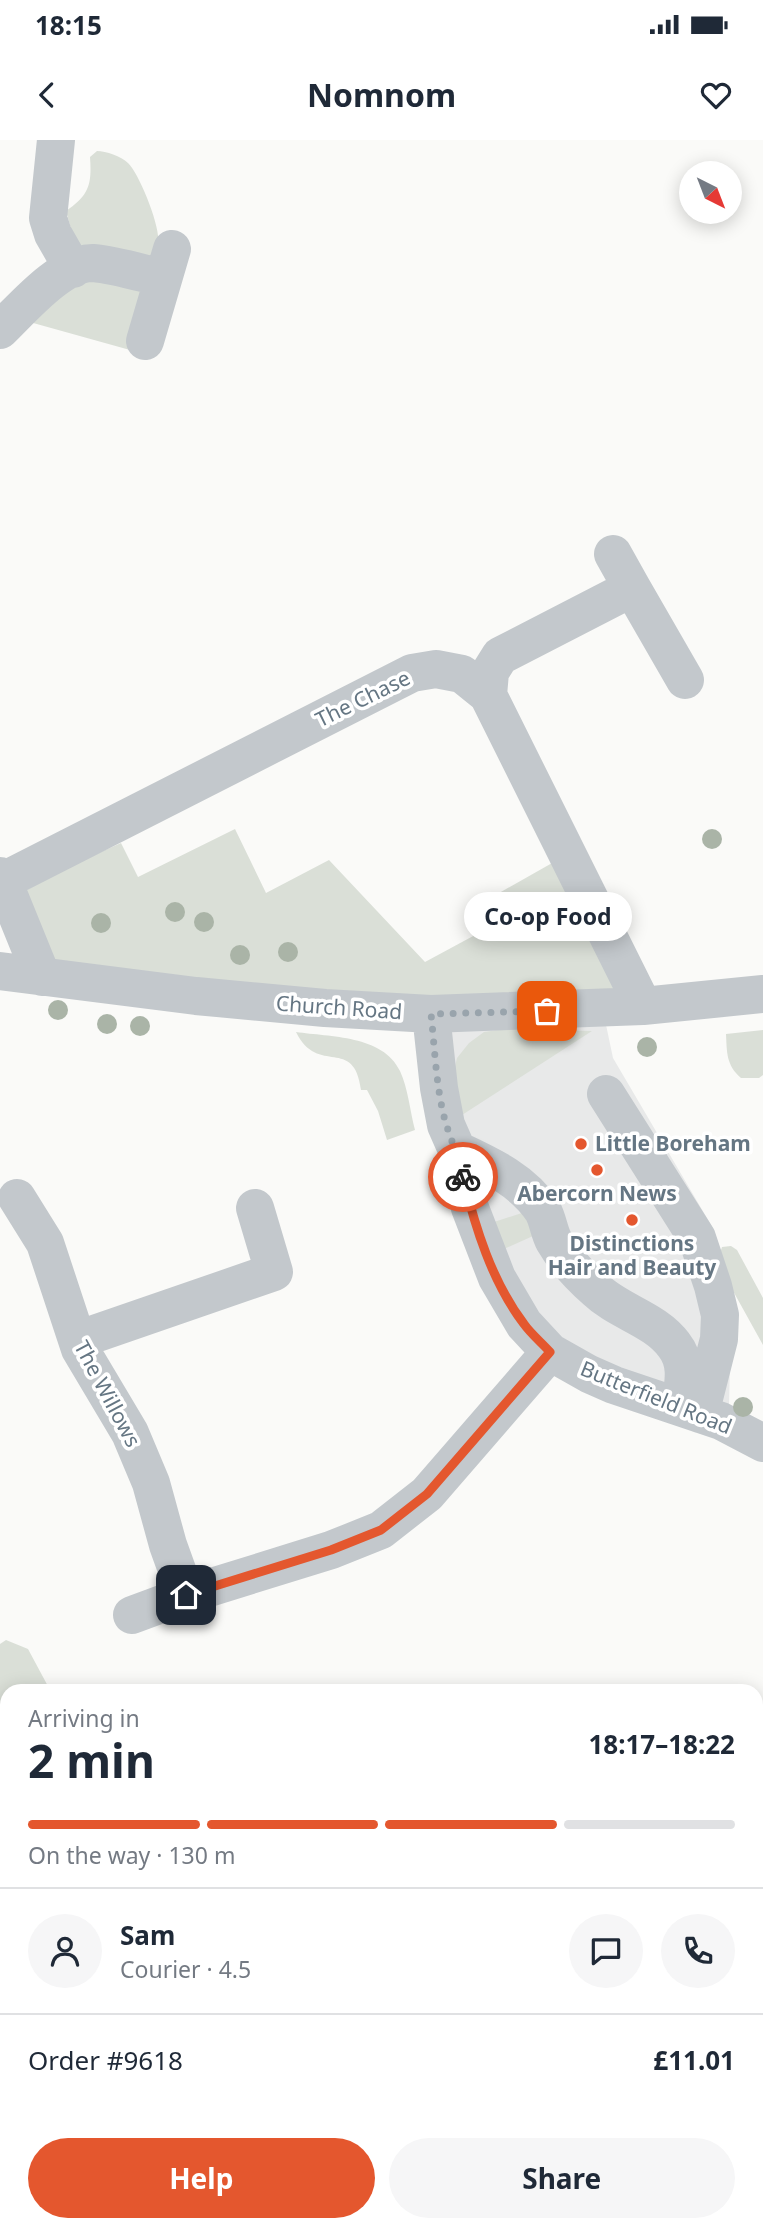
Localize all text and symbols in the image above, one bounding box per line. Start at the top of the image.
text: 18:15 [35,7,102,43]
text: Nomnom [307,73,456,116]
icon: back [28,76,66,114]
icon: heart [697,76,735,114]
north arrow [679,161,742,224]
map controls [679,161,742,224]
street label: The Chase [311,663,414,733]
callout: Co-op Food [463,892,631,941]
text: Co-op Food [484,900,612,932]
pin [517,981,577,1041]
street label: Church Road [275,989,403,1025]
icon: bag [528,992,566,1030]
place label: Little Boreham [595,1129,751,1157]
marker: Little Boreham [573,1136,589,1152]
courier [428,1142,498,1212]
icon: bike [444,1158,482,1196]
marker: Abercorn News [589,1162,605,1178]
place label: Abercorn News [517,1179,677,1207]
marker: Distinctions Hair and Beauty [624,1212,640,1228]
place label: Distinctions Hair and Beauty [548,1229,716,1281]
street label: The Willows [68,1335,148,1452]
street label: Butterfield Road [576,1354,736,1440]
pin [156,1565,216,1625]
icon: home [167,1576,205,1614]
text: Arriving in [28,1702,140,1734]
text: 18:17–18:22 [588,1726,735,1762]
text: 2 min [28,1729,155,1791]
text: On the way · 130 m [28,1839,235,1871]
button: person [28,1914,102,1988]
button: chat [569,1914,643,1988]
button: phone [661,1914,735,1988]
text: Sam [120,1917,175,1953]
text: Courier · 4.5 [120,1953,251,1985]
text: Order #9618 [28,2042,183,2078]
text: £11.01 [653,2042,735,2078]
button: Help [28,2138,375,2218]
button: Share [389,2138,735,2218]

